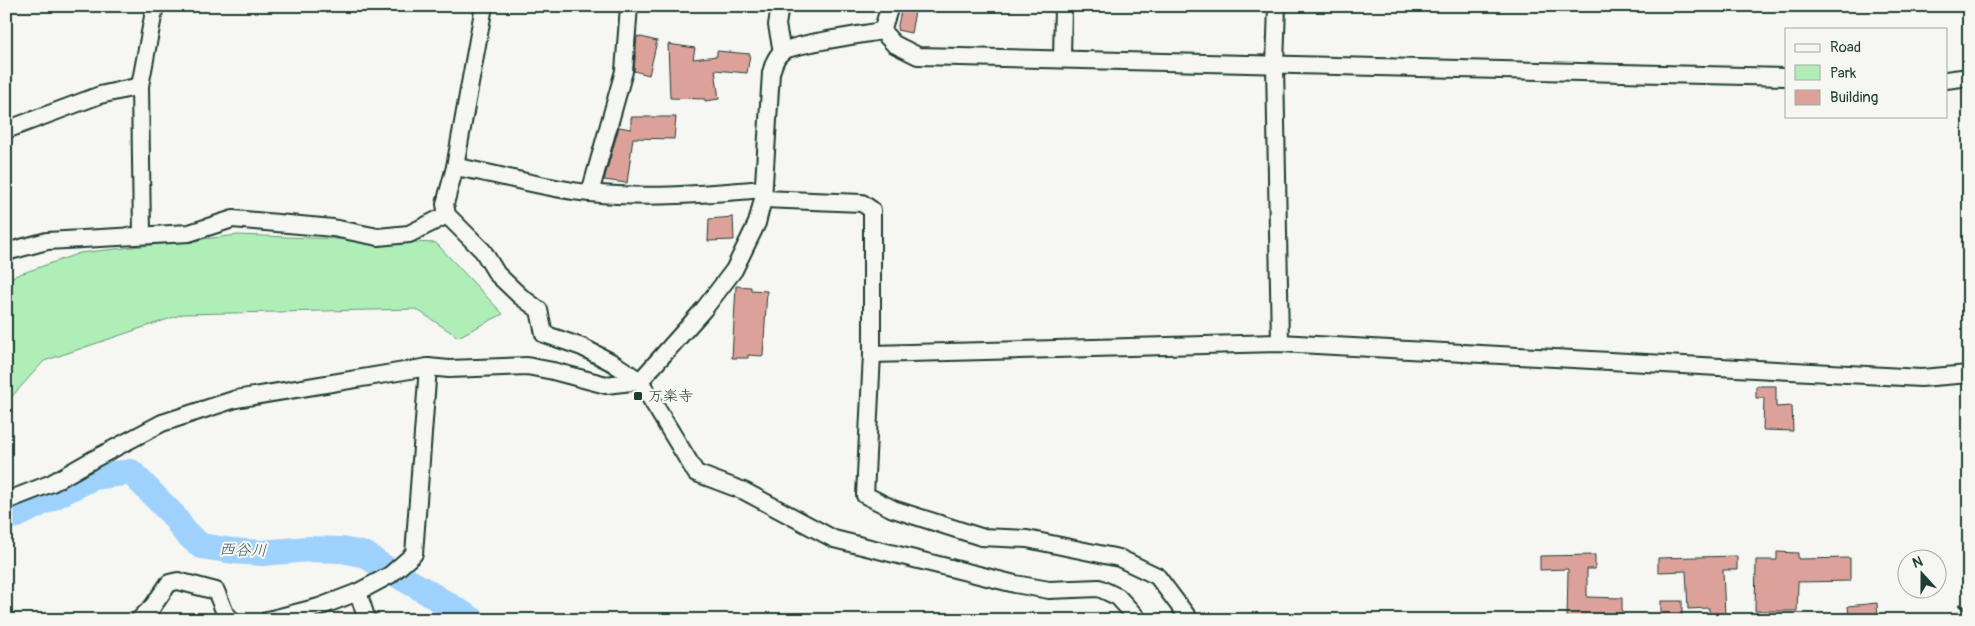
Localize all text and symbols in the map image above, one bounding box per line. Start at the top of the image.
legend [1785,28,1948,118]
text: Road [1830,38,1861,57]
text: Park [1830,64,1857,83]
text: Building [1830,88,1878,107]
place label: 万楽寺 [648,387,693,406]
marker: 万楽寺 [632,390,644,402]
water label: 西谷川 [219,539,267,561]
north arrow [1898,548,1948,598]
text: N [1910,553,1925,572]

